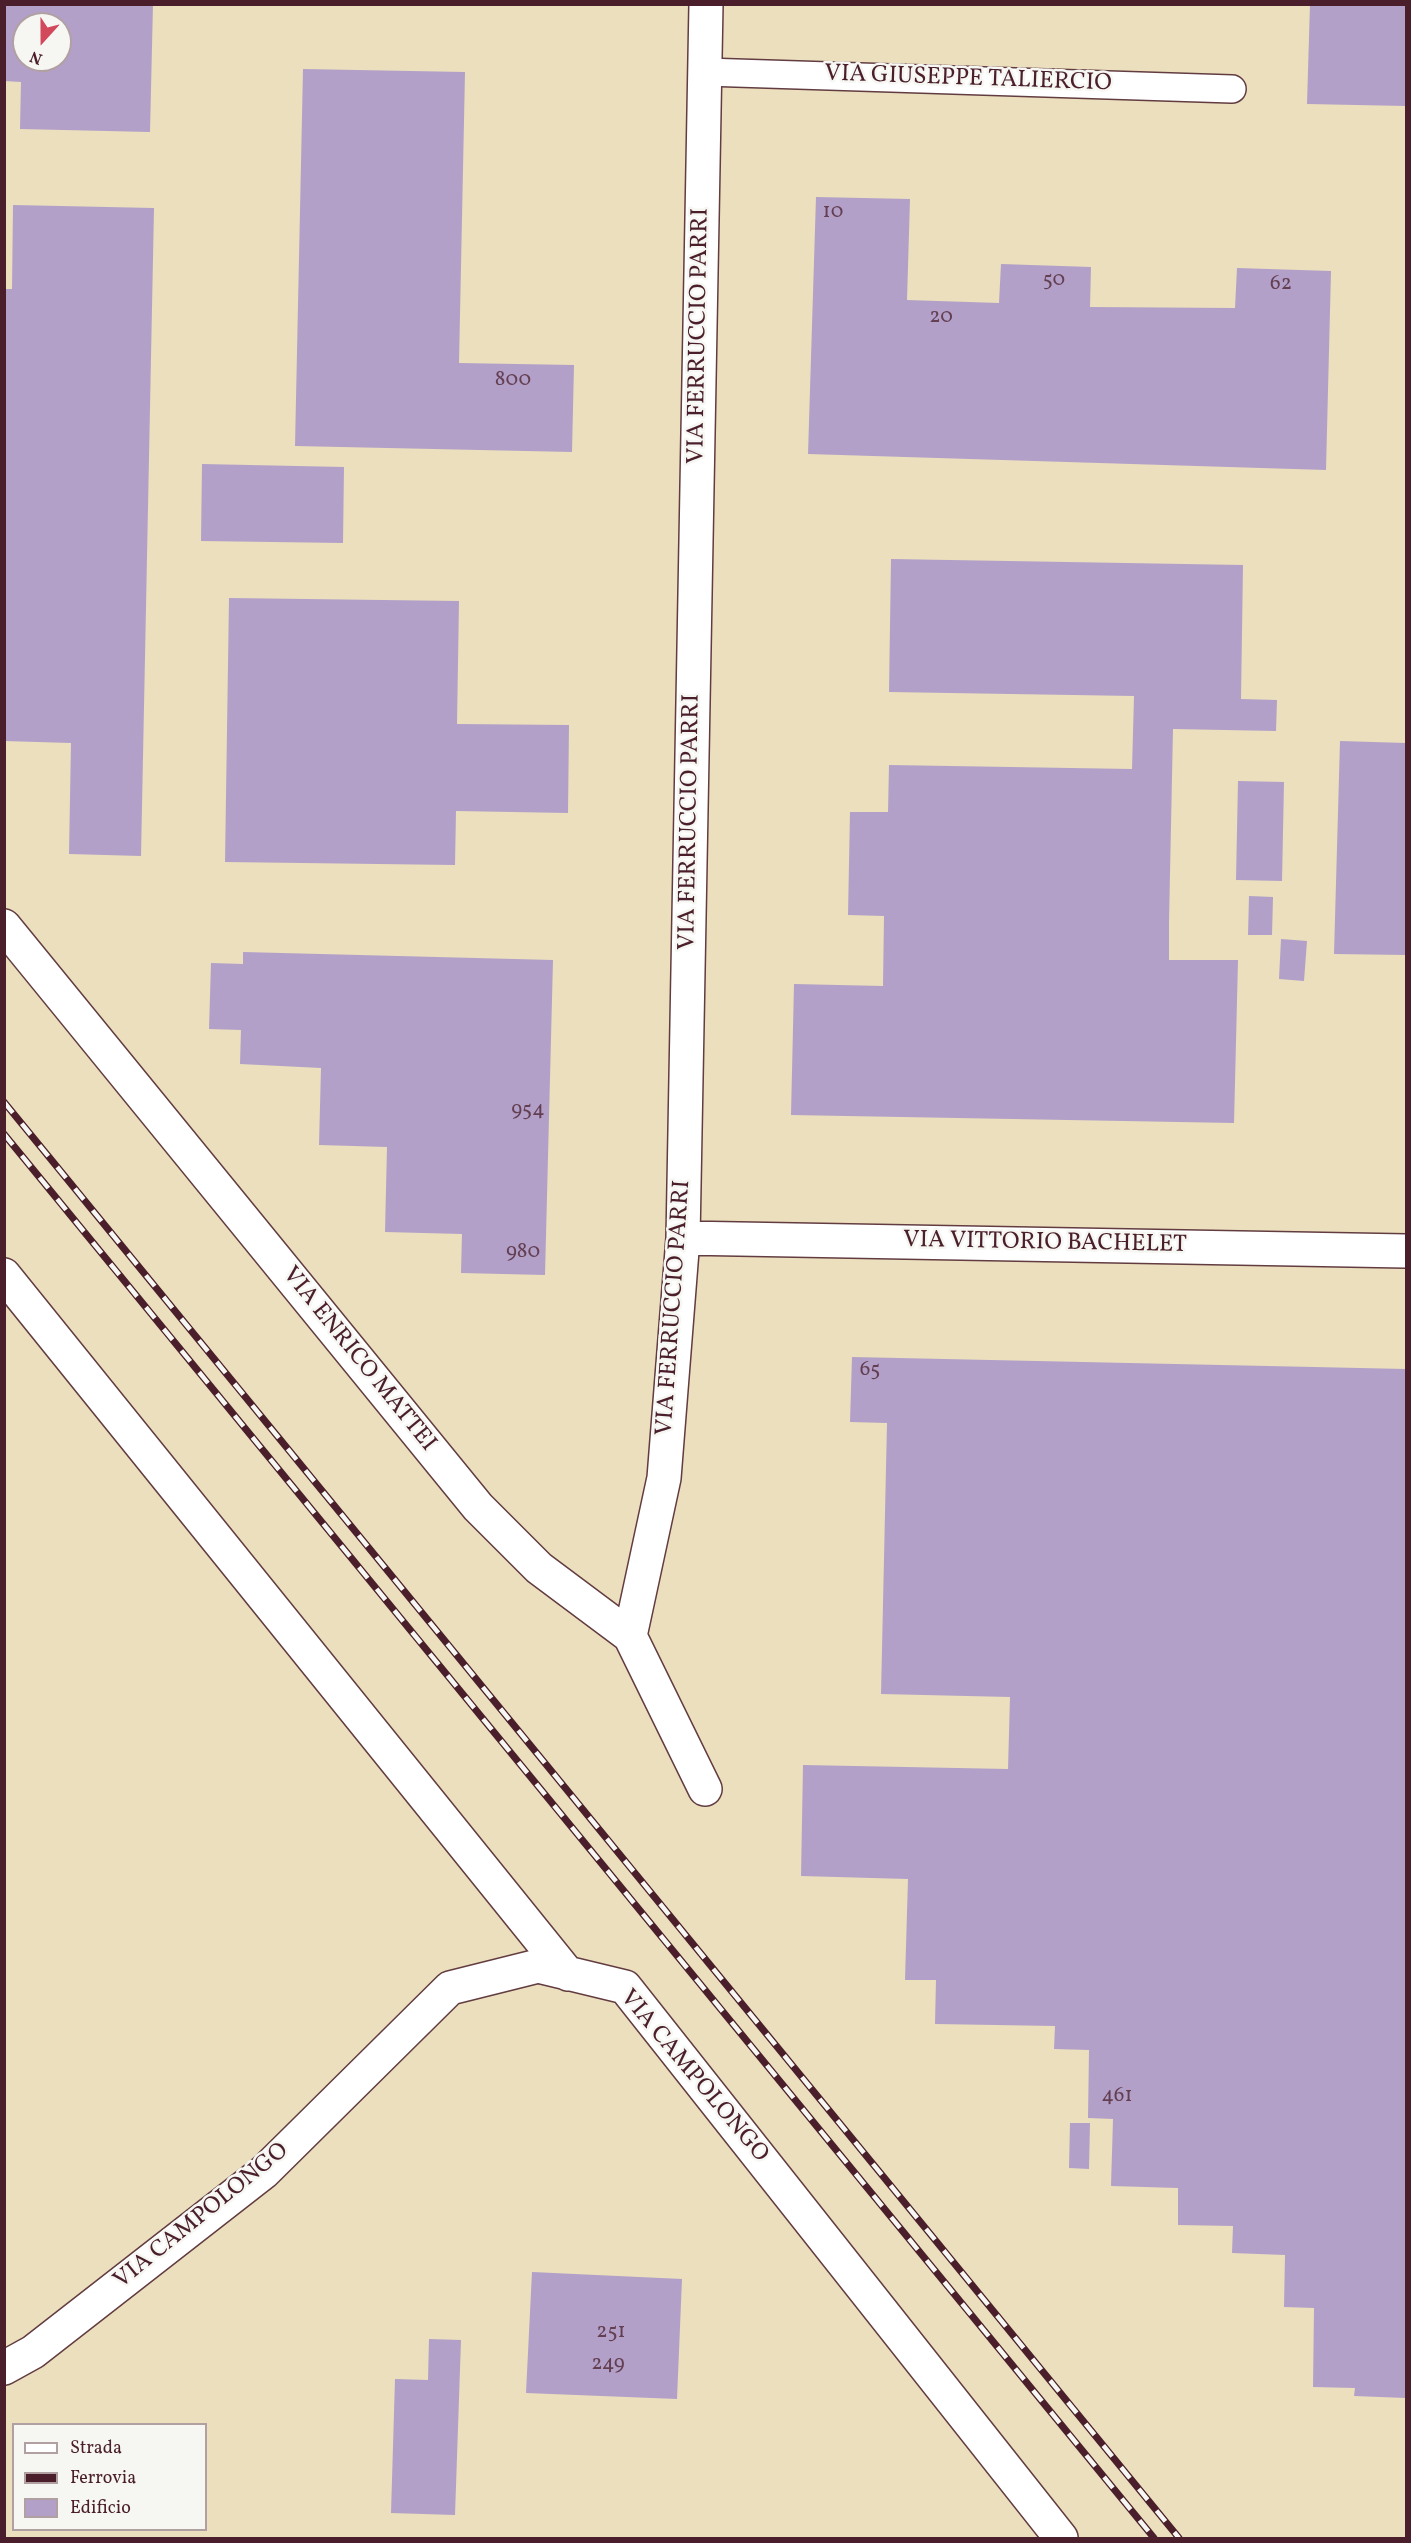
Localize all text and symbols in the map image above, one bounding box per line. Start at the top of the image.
north arrow [12,12,72,72]
text: N [27,45,46,69]
street label: VIA GIUSEPPE TALIERCIO [824,61,1112,99]
house number: 10 [823,200,843,226]
street label: VIA FERRUCCIO PARRI [683,208,717,464]
house number: 50 [1043,268,1065,294]
house number: 62 [1270,272,1292,298]
house number: 20 [929,305,953,331]
house number: 800 [495,368,531,394]
street label: VIA FERRUCCIO PARRI [674,694,708,950]
house number: 954 [511,1098,545,1124]
street label: VIA FERRUCCIO PARRI [652,1179,698,1437]
street label: VIA VITTORIO BACHELET [903,1227,1187,1261]
house number: 980 [506,1240,540,1266]
street label: VIA ENRICO MATTEI [275,1262,441,1458]
house number: 65 [860,1358,880,1384]
street label: VIA CAMPOLONGO [612,1985,774,2169]
house number: 461 [1101,2084,1133,2110]
street label: VIA CAMPOLONGO [109,2138,295,2296]
house number: 251 [596,2320,626,2346]
house number: 249 [591,2352,625,2378]
legend [12,2423,207,2531]
text: Strada [70,2436,122,2461]
text: Ferrovia [70,2466,136,2491]
text: Edificio [70,2496,131,2521]

